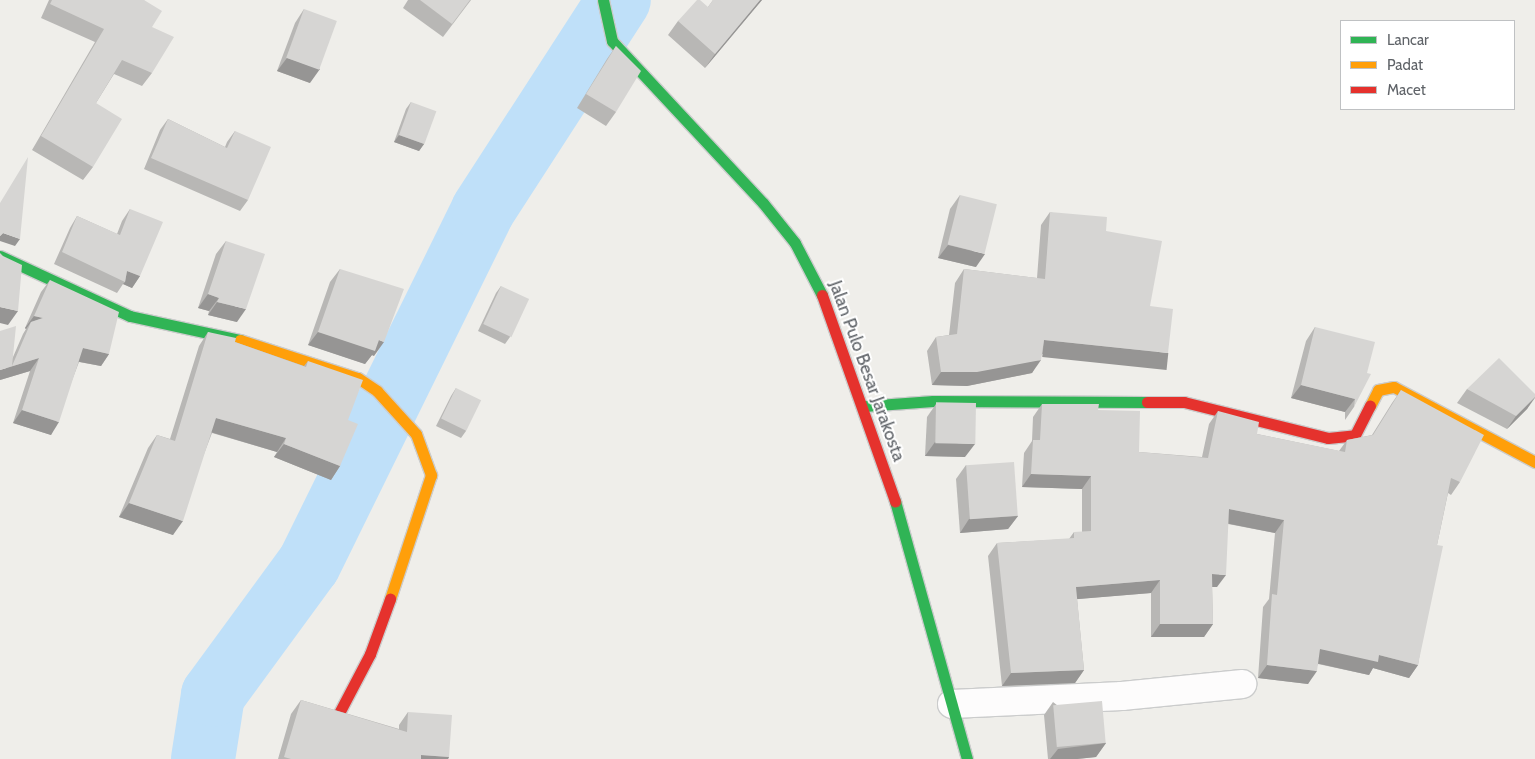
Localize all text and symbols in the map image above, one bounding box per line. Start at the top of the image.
legend [1340,20,1515,110]
text: Lancar [1387,31,1429,49]
text: Padat [1387,56,1423,74]
text: Macet [1387,81,1426,99]
street label: Jalan Pulo Besar Jarakosta [824,278,910,464]

